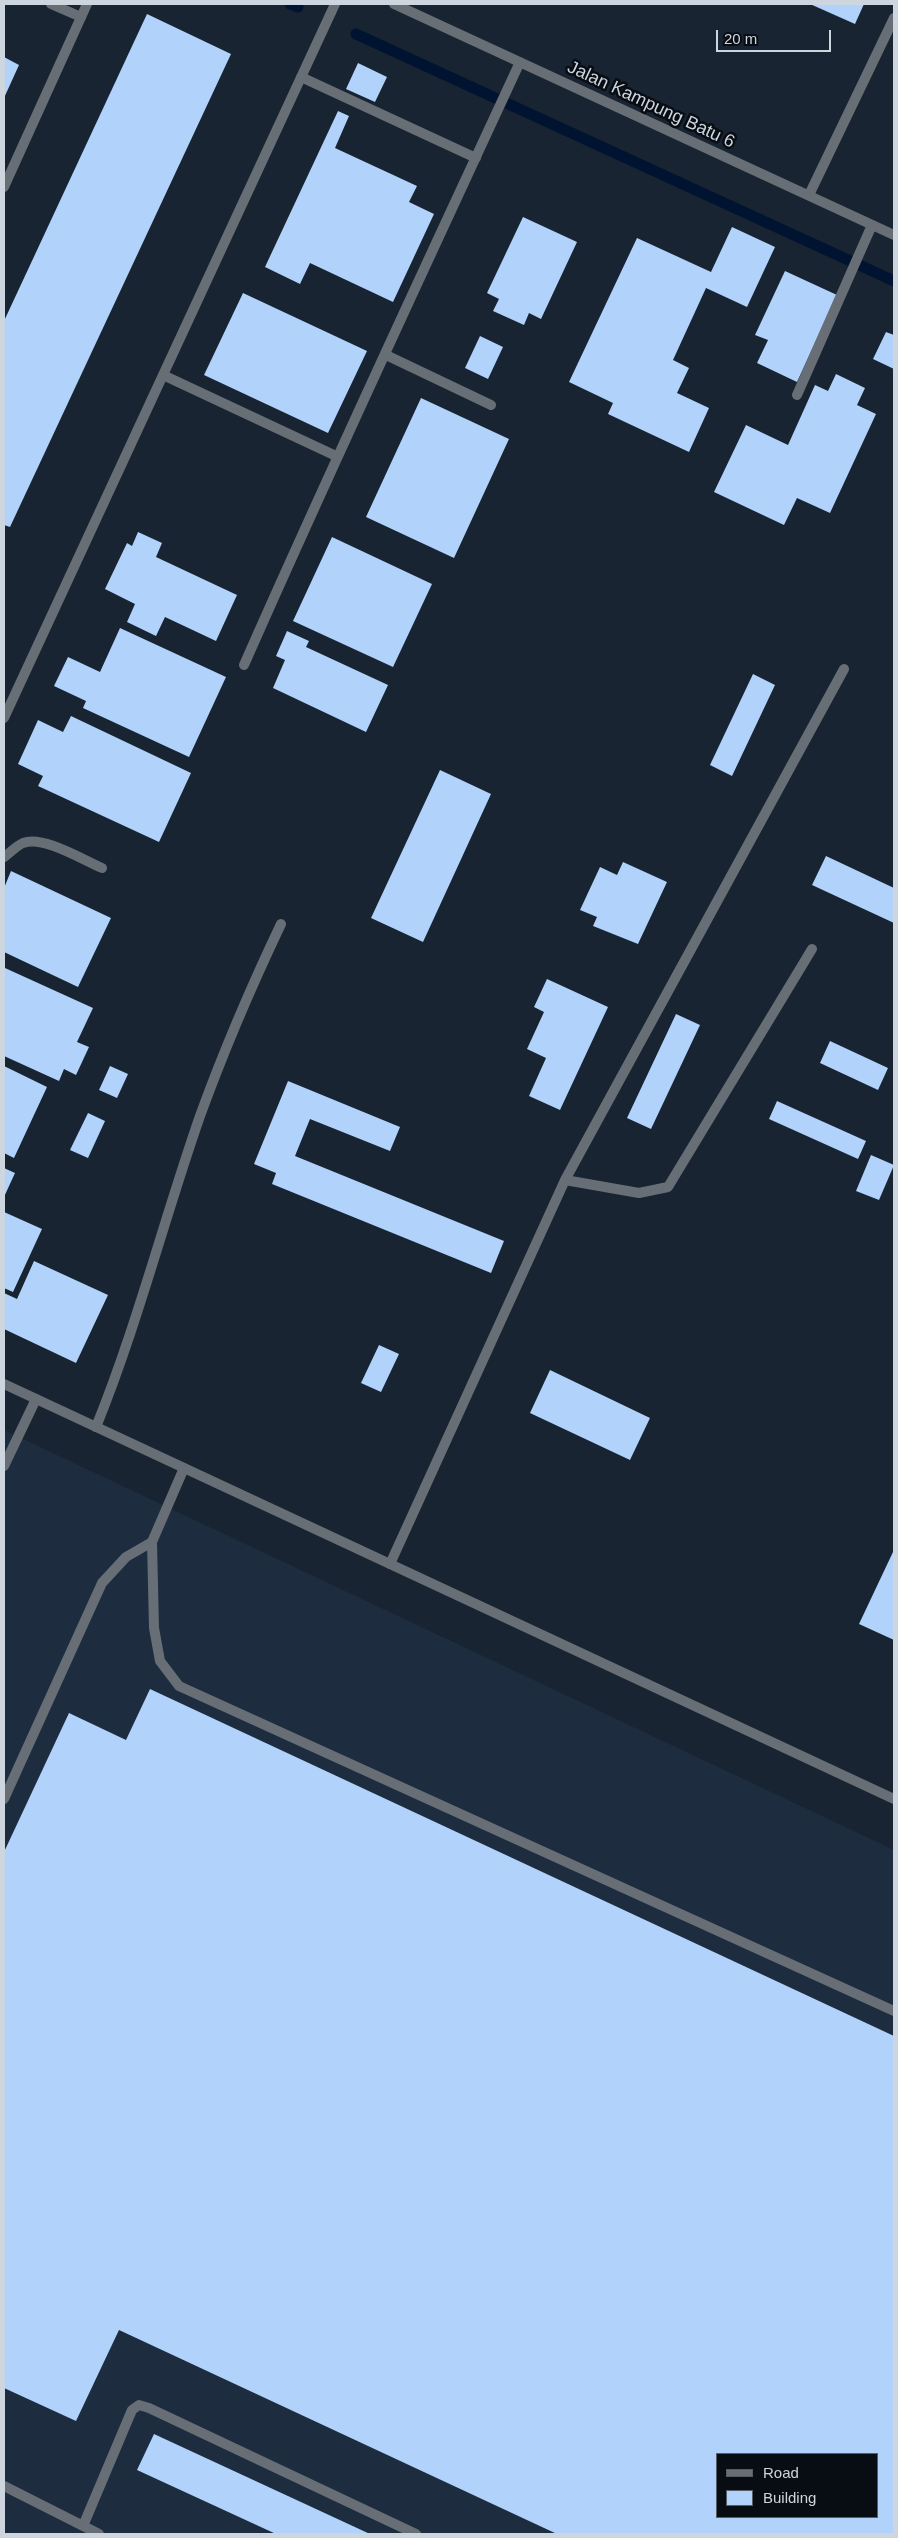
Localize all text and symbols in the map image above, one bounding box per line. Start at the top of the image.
scale bar [718,20,833,52]
text: 20 m [724,30,757,47]
street label: Jalan Kampung Batu 6 [564,57,738,153]
legend [716,2453,878,2518]
text: Road [763,2464,799,2481]
text: Building [763,2489,816,2506]

